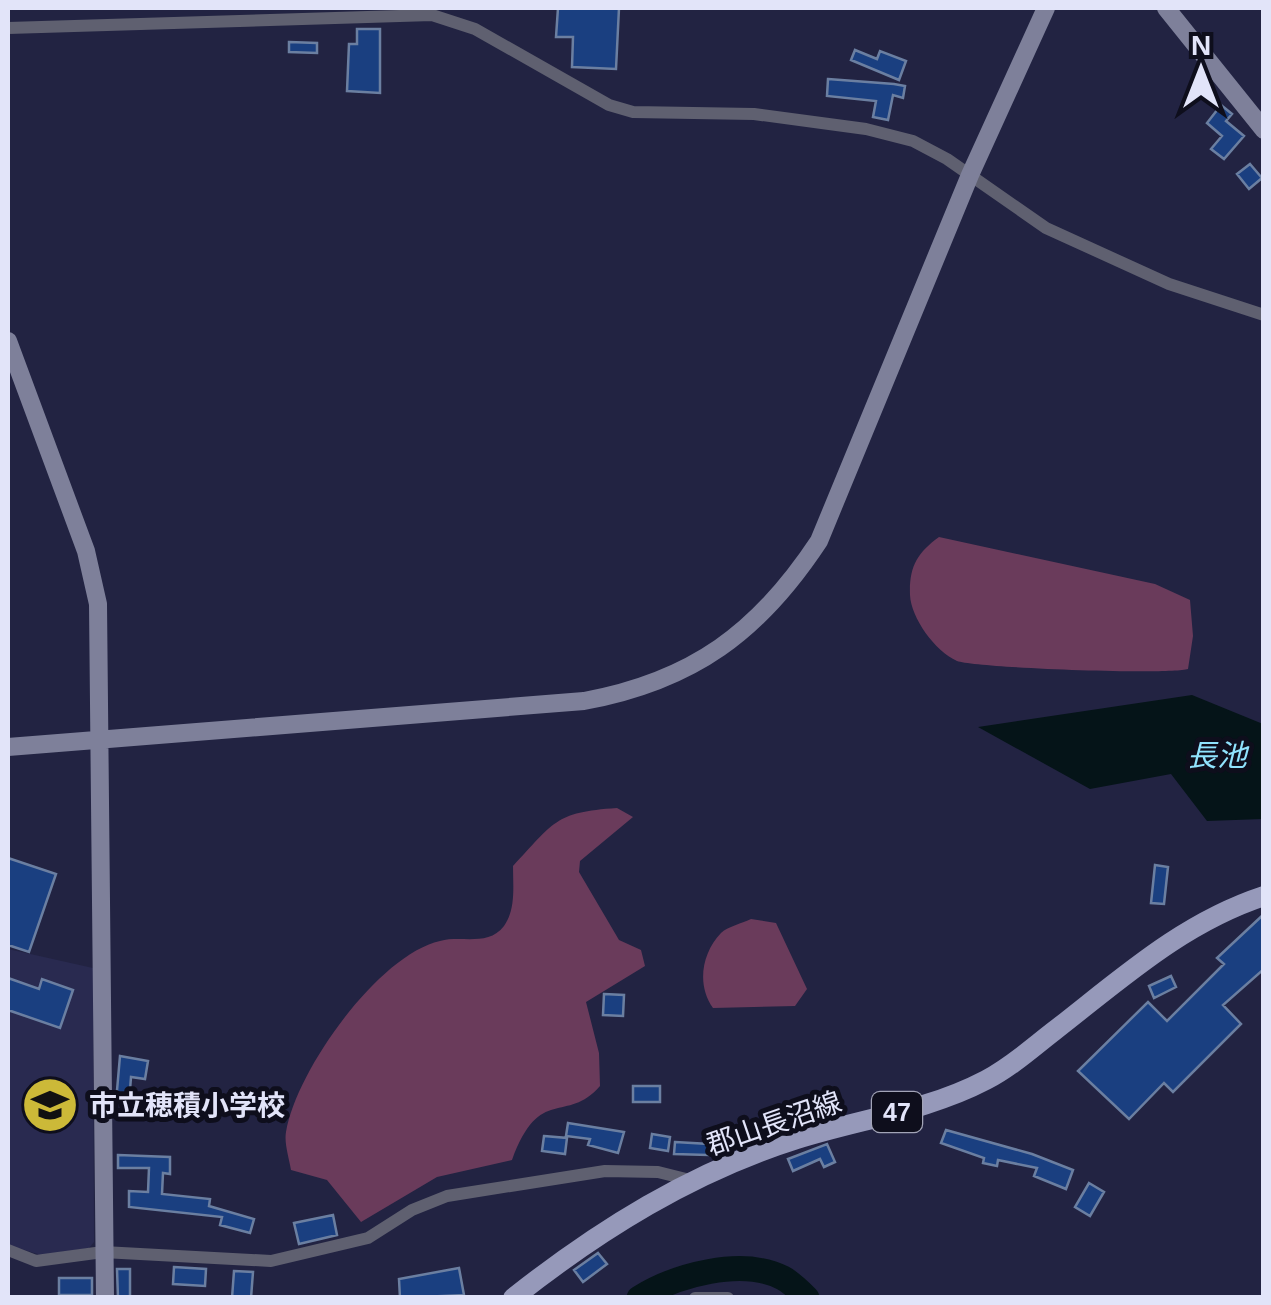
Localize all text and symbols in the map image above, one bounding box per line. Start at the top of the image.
north arrow [1151,20,1251,120]
text: N [1191,30,1211,61]
water label: 長池 [1187,739,1250,772]
school or university icon: 市立穂積小学校 [20,1075,80,1135]
street label: 郡山長沼線 [703,1086,845,1161]
place label: 市立穂積小学校 [89,1090,285,1121]
road number: 47 [872,1092,922,1132]

